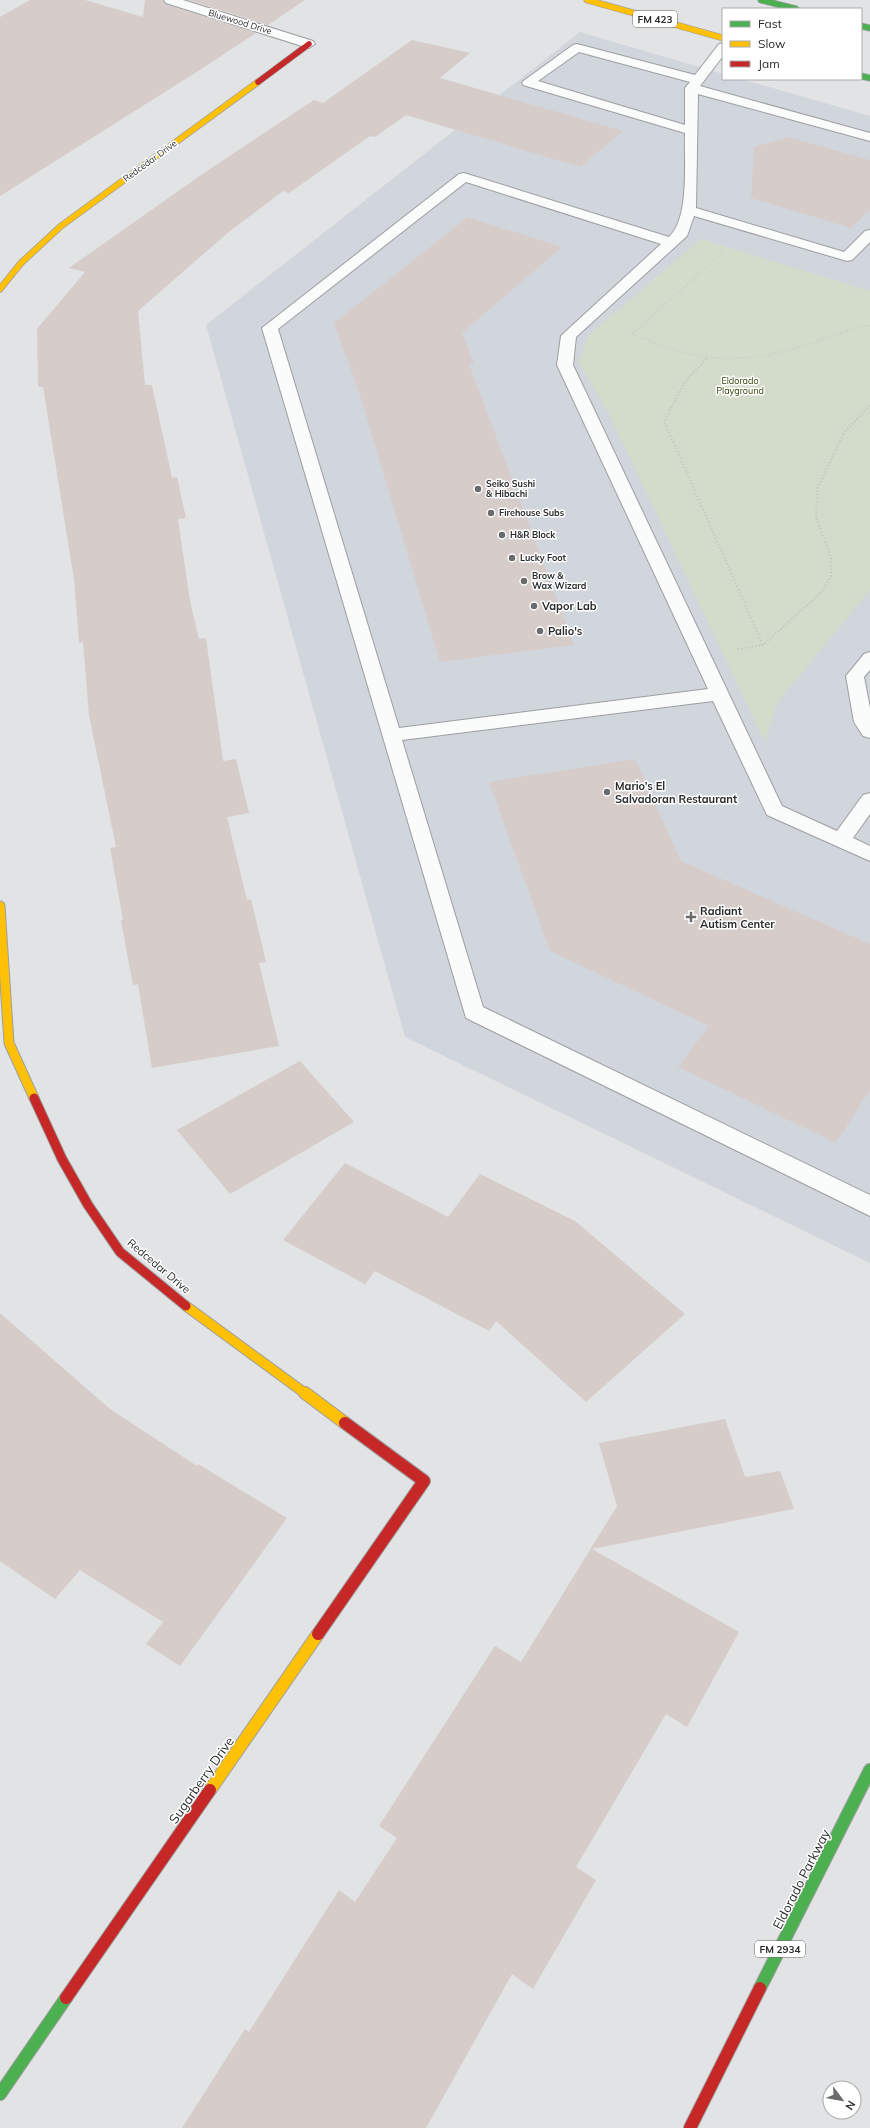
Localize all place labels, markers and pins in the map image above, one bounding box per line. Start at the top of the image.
place label: Seiko Sushi & Hibachi [486,478,535,499]
marker: Seiko Sushi & Hibachi [473,484,483,494]
place label: Firehouse Subs [499,507,565,518]
marker: Firehouse Subs [486,508,496,518]
place label: H&R Block [510,529,556,540]
marker: H&R Block [497,530,507,540]
place label: Lucky Foot [520,552,567,564]
marker: Lucky Foot [507,553,517,563]
place label: Brow & Wax Wizard [532,570,586,591]
marker: Brow & Wax Wizard [519,576,529,586]
place label: Vapor Lab [541,599,597,613]
marker: Vapor Lab [529,601,539,611]
place label: Palio's [548,624,583,638]
marker: Palio's [535,626,545,636]
place label: Mario’s El Salvadoran Restaurant [615,779,737,806]
marker: Mario’s El Salvadoran Restaurant [602,787,612,797]
place label: Radiant Autism Center [700,904,775,931]
marker: Radiant Autism Center [685,911,697,923]

